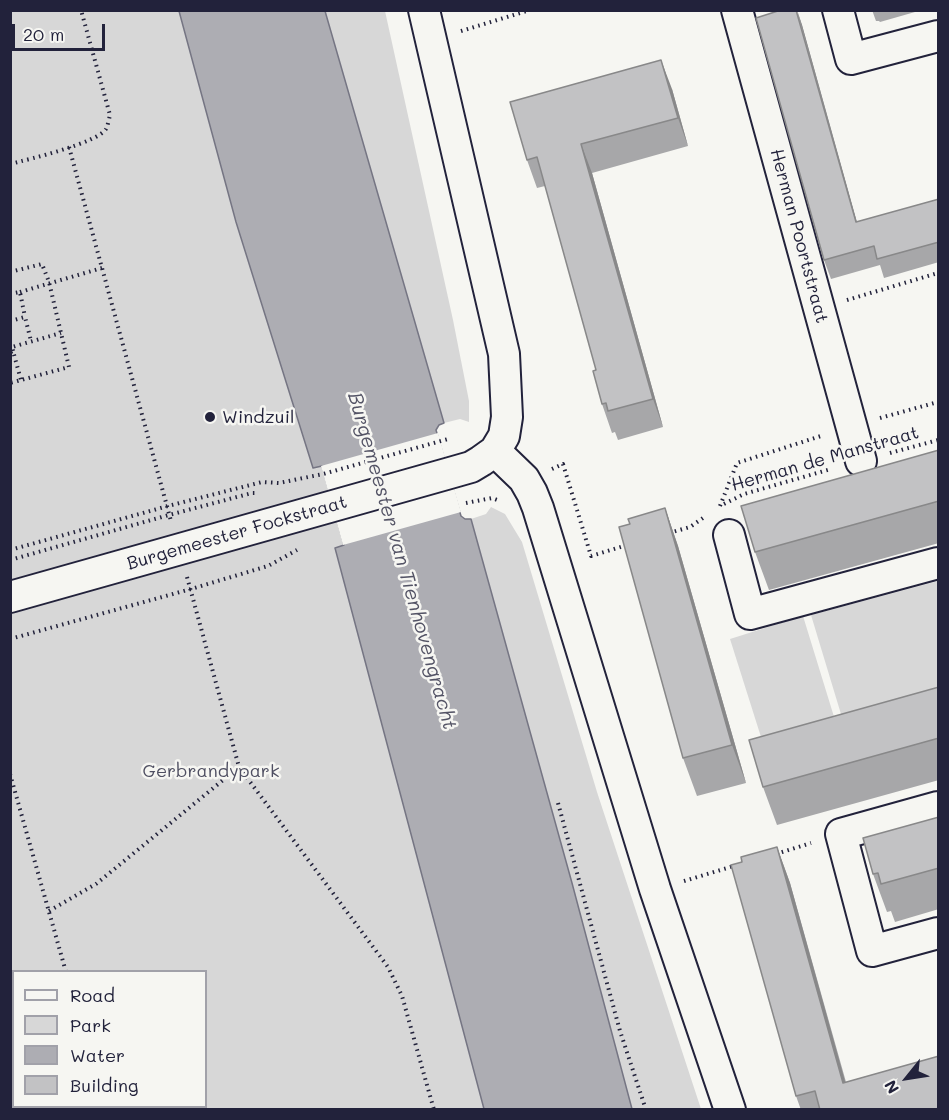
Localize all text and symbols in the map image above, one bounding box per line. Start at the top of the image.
scale bar [15,12,108,50]
text: 20 m [23,22,64,46]
street label: Herman Poortstraat [765,146,833,326]
water label: Burgemeester van Tienhovengracht [342,390,462,732]
place label: Windzuil [222,406,295,428]
marker: Windzuil [203,410,217,424]
street label: Herman de Manstraat [729,422,921,496]
street label: Burgemeester Fockstraat [125,491,349,575]
park label: Gerbrandypark [143,760,279,782]
legend [12,970,207,1108]
text: Road [70,983,115,1007]
text: Park [70,1013,111,1037]
text: Water [70,1043,125,1067]
north arrow [877,1048,937,1108]
text: Building [70,1073,138,1097]
text: N [879,1077,903,1098]

